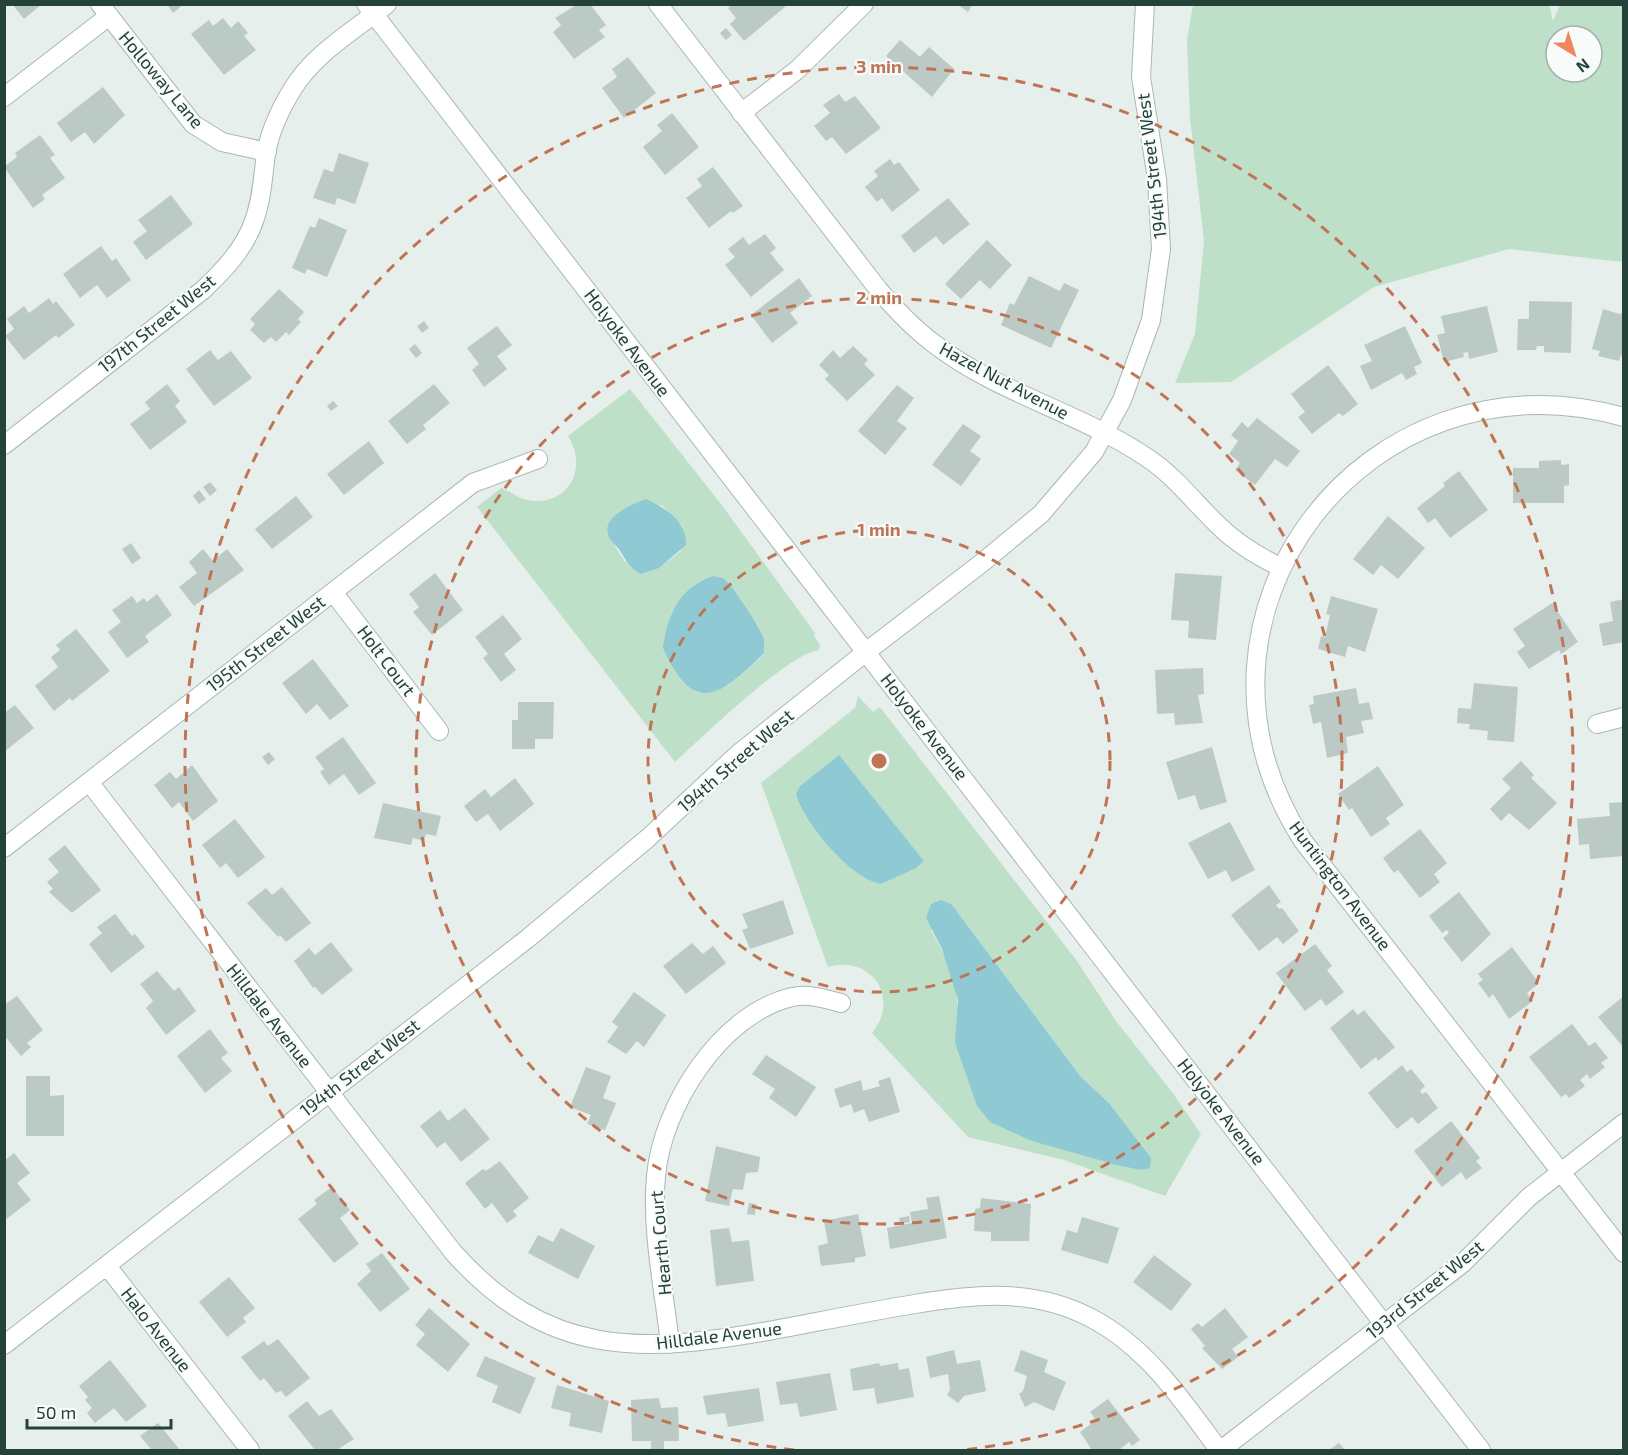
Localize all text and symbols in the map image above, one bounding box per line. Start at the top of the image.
north arrow [1544,24,1604,84]
street label: Holloway Lane [115,26,209,132]
text: 3 min [856,55,902,77]
text: N [1573,55,1594,77]
street label: 194th Street West [1131,92,1171,240]
street label: 197th Street West [93,269,219,377]
street label: Holyoke Avenue [580,284,675,401]
text: 2 min [856,286,902,308]
street label: Hazel Nut Avenue [936,337,1073,423]
text: 1 min [857,518,901,540]
street label: 195th Street West [202,590,329,696]
street label: Holt Court [353,621,421,700]
street label: Holyoke Avenue [876,669,973,784]
street label: 194th Street West [673,704,798,816]
centre of rings [869,751,889,771]
street label: Huntington Avenue [1285,816,1397,954]
street label: Hilldale Avenue [222,959,317,1072]
street label: 194th Street West [295,1013,424,1121]
street label: Holyoke Avenue [1173,1054,1270,1169]
street label: Hearth Court [644,1190,676,1296]
street label: 193rd Street West [1361,1235,1488,1343]
street label: Halo Avenue [117,1283,197,1376]
street label: Hilldale Avenue [655,1316,783,1354]
scale bar [27,1392,171,1430]
text: 50 m [36,1401,76,1423]

